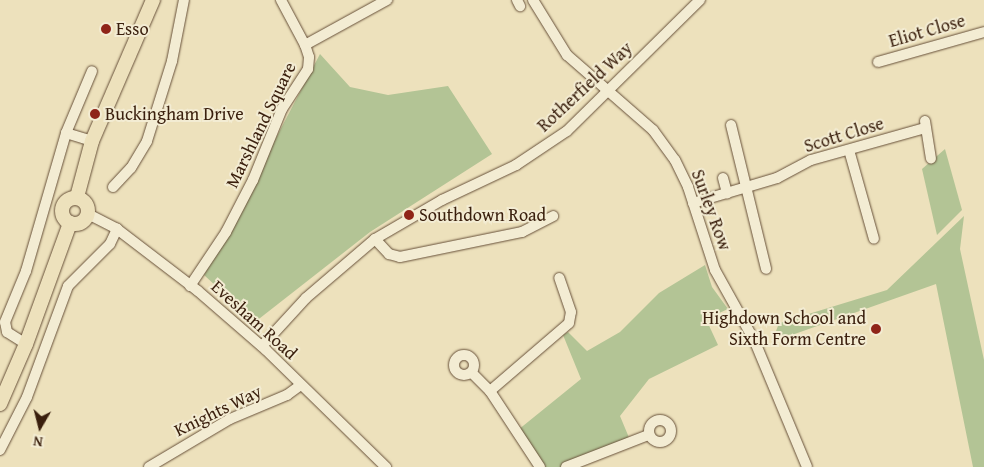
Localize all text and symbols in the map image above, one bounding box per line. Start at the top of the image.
street label: Eliot Close [886,10,968,52]
place label: Esso [116,18,149,40]
marker: Esso [100,23,112,35]
street label: Rotherfield Way [533,38,637,136]
street label: Marshland Square [221,59,301,191]
place label: Buckingham Drive [105,103,244,125]
marker: Buckingham Drive [89,108,101,120]
street label: Scott Close [802,113,886,157]
street label: Surley Row [686,167,736,253]
place label: Southdown Road [419,204,546,226]
marker: Southdown Road [403,209,415,221]
street label: Evesham Road [207,276,301,364]
place label: Highdown School and Sixth Form Centre [702,308,866,350]
marker: Highdown School and Sixth Form Centre [870,323,882,335]
street label: Knights Way [171,381,265,441]
north arrow [15,402,65,452]
text: N [32,431,44,452]

